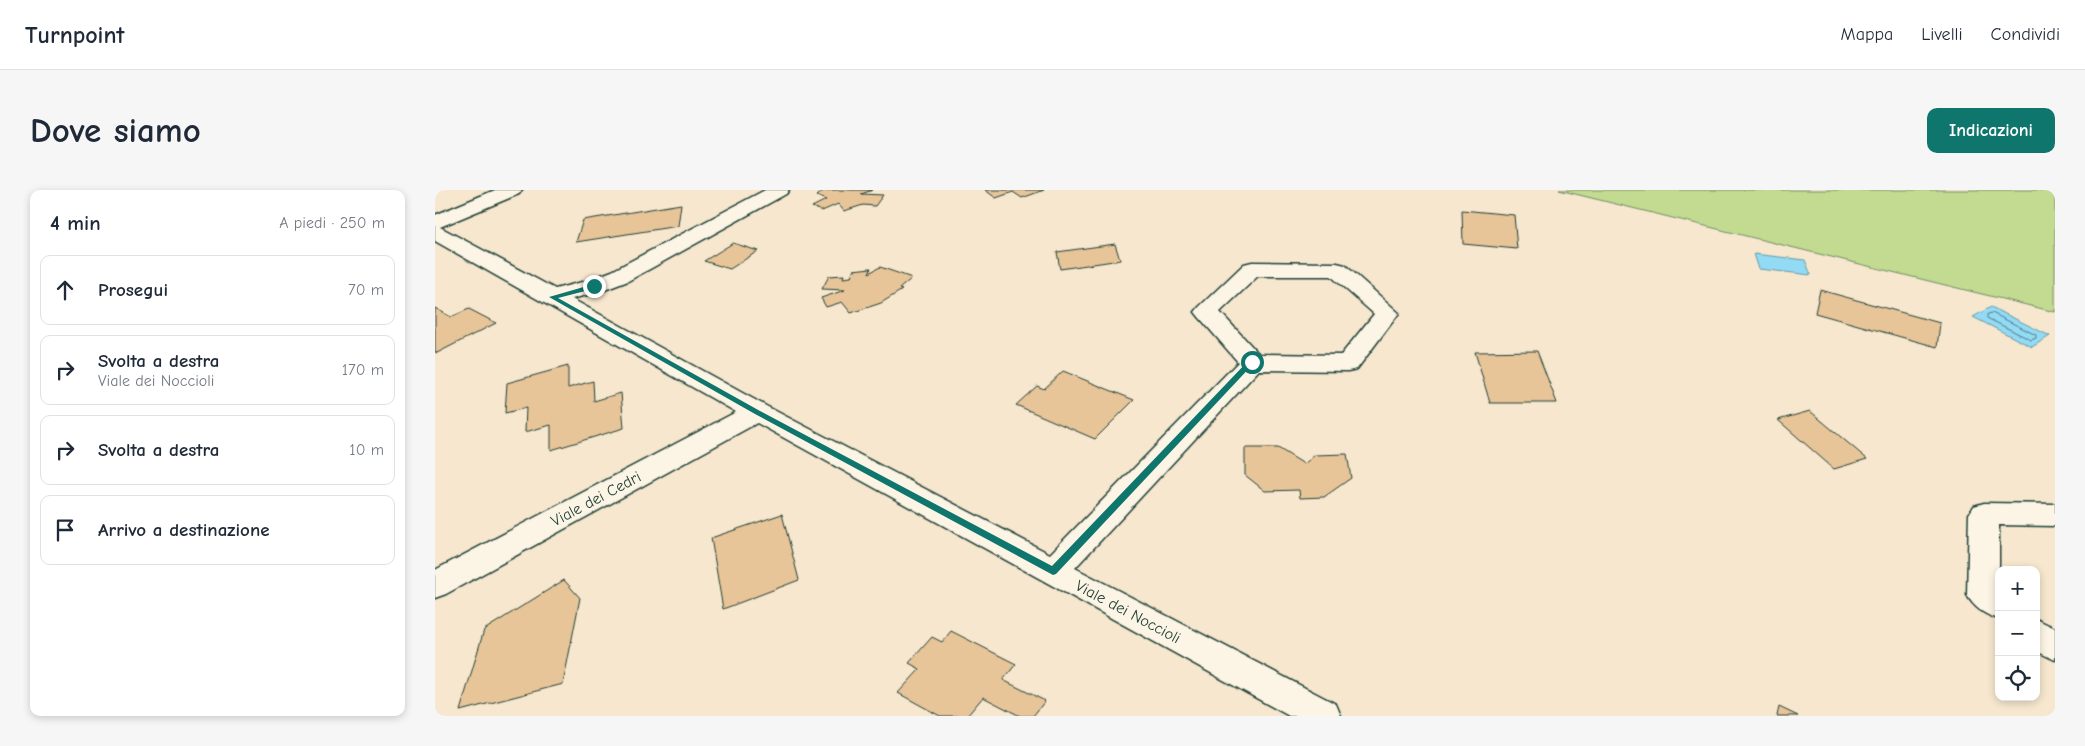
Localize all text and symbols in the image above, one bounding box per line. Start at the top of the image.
text: Turnpoint [25,21,124,49]
text: Mappa [1841,24,1893,45]
text: Livelli [1921,24,1963,45]
text: Condividi [1991,24,2060,45]
button: Indicazioni [1927,108,2055,153]
text: Dove siamo [30,110,201,151]
text: 4 min [50,211,101,235]
text: A piedi · 250 m [279,214,385,232]
route end [583,275,606,298]
icon: ahead [51,276,79,304]
text: Prosegui [98,279,168,301]
text: 70 m [348,281,384,299]
text: Svolta a destra [98,350,219,372]
route start [1241,351,1264,374]
icon: right [51,356,79,384]
text: 170 m [342,361,384,379]
text: Viale dei Noccioli [98,372,214,390]
icon: right [51,436,79,464]
text: Svolta a destra [98,439,219,461]
text: 10 m [349,441,384,459]
street label: Viale dei Cedri [548,468,644,530]
icon: arrive [51,516,79,544]
text: Arrivo a destinazione [98,519,270,541]
map controls [1995,566,2040,701]
button: + [1995,566,2040,611]
street label: Viale dei Noccioli [1072,577,1184,647]
button: − [1995,611,2040,656]
button: locate [1995,656,2040,701]

